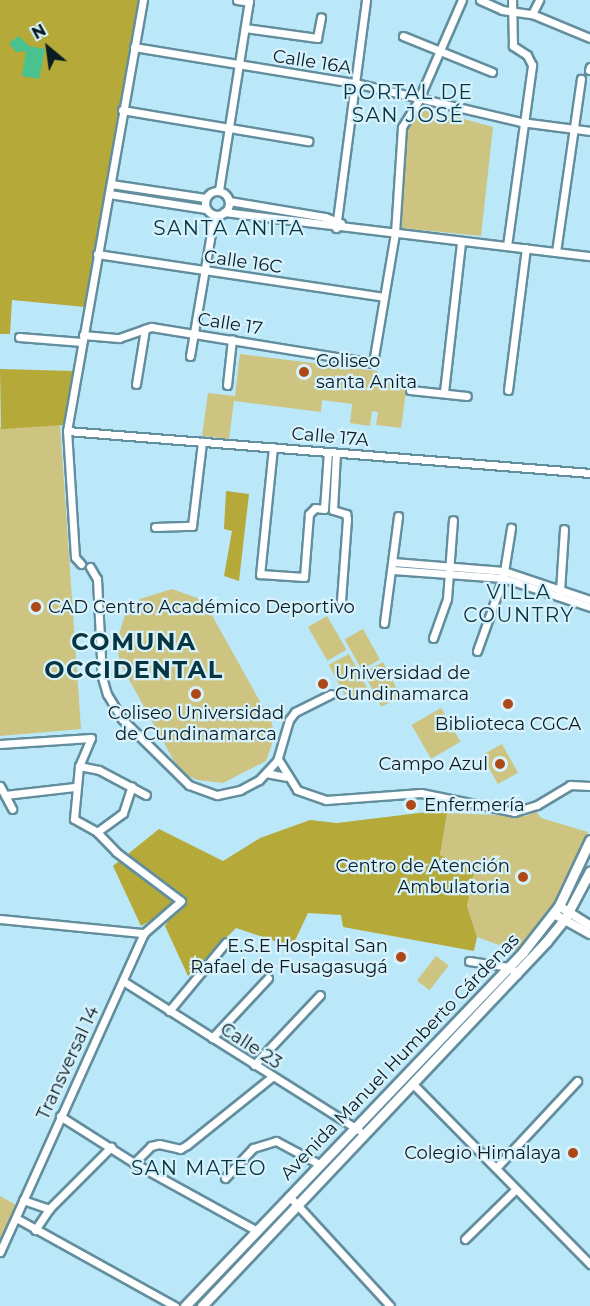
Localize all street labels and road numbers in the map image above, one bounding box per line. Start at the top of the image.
street label: Calle 16A [271,45,353,79]
street label: Calle 16C [203,246,283,278]
street label: Calle 17 [196,308,264,340]
street label: Calle 17A [291,423,369,451]
street label: Avenida Manuel Humberto Cárdenas [276,929,524,1185]
street label: Transversal 14 [32,1003,104,1123]
street label: Calle 23 [216,1018,286,1074]

